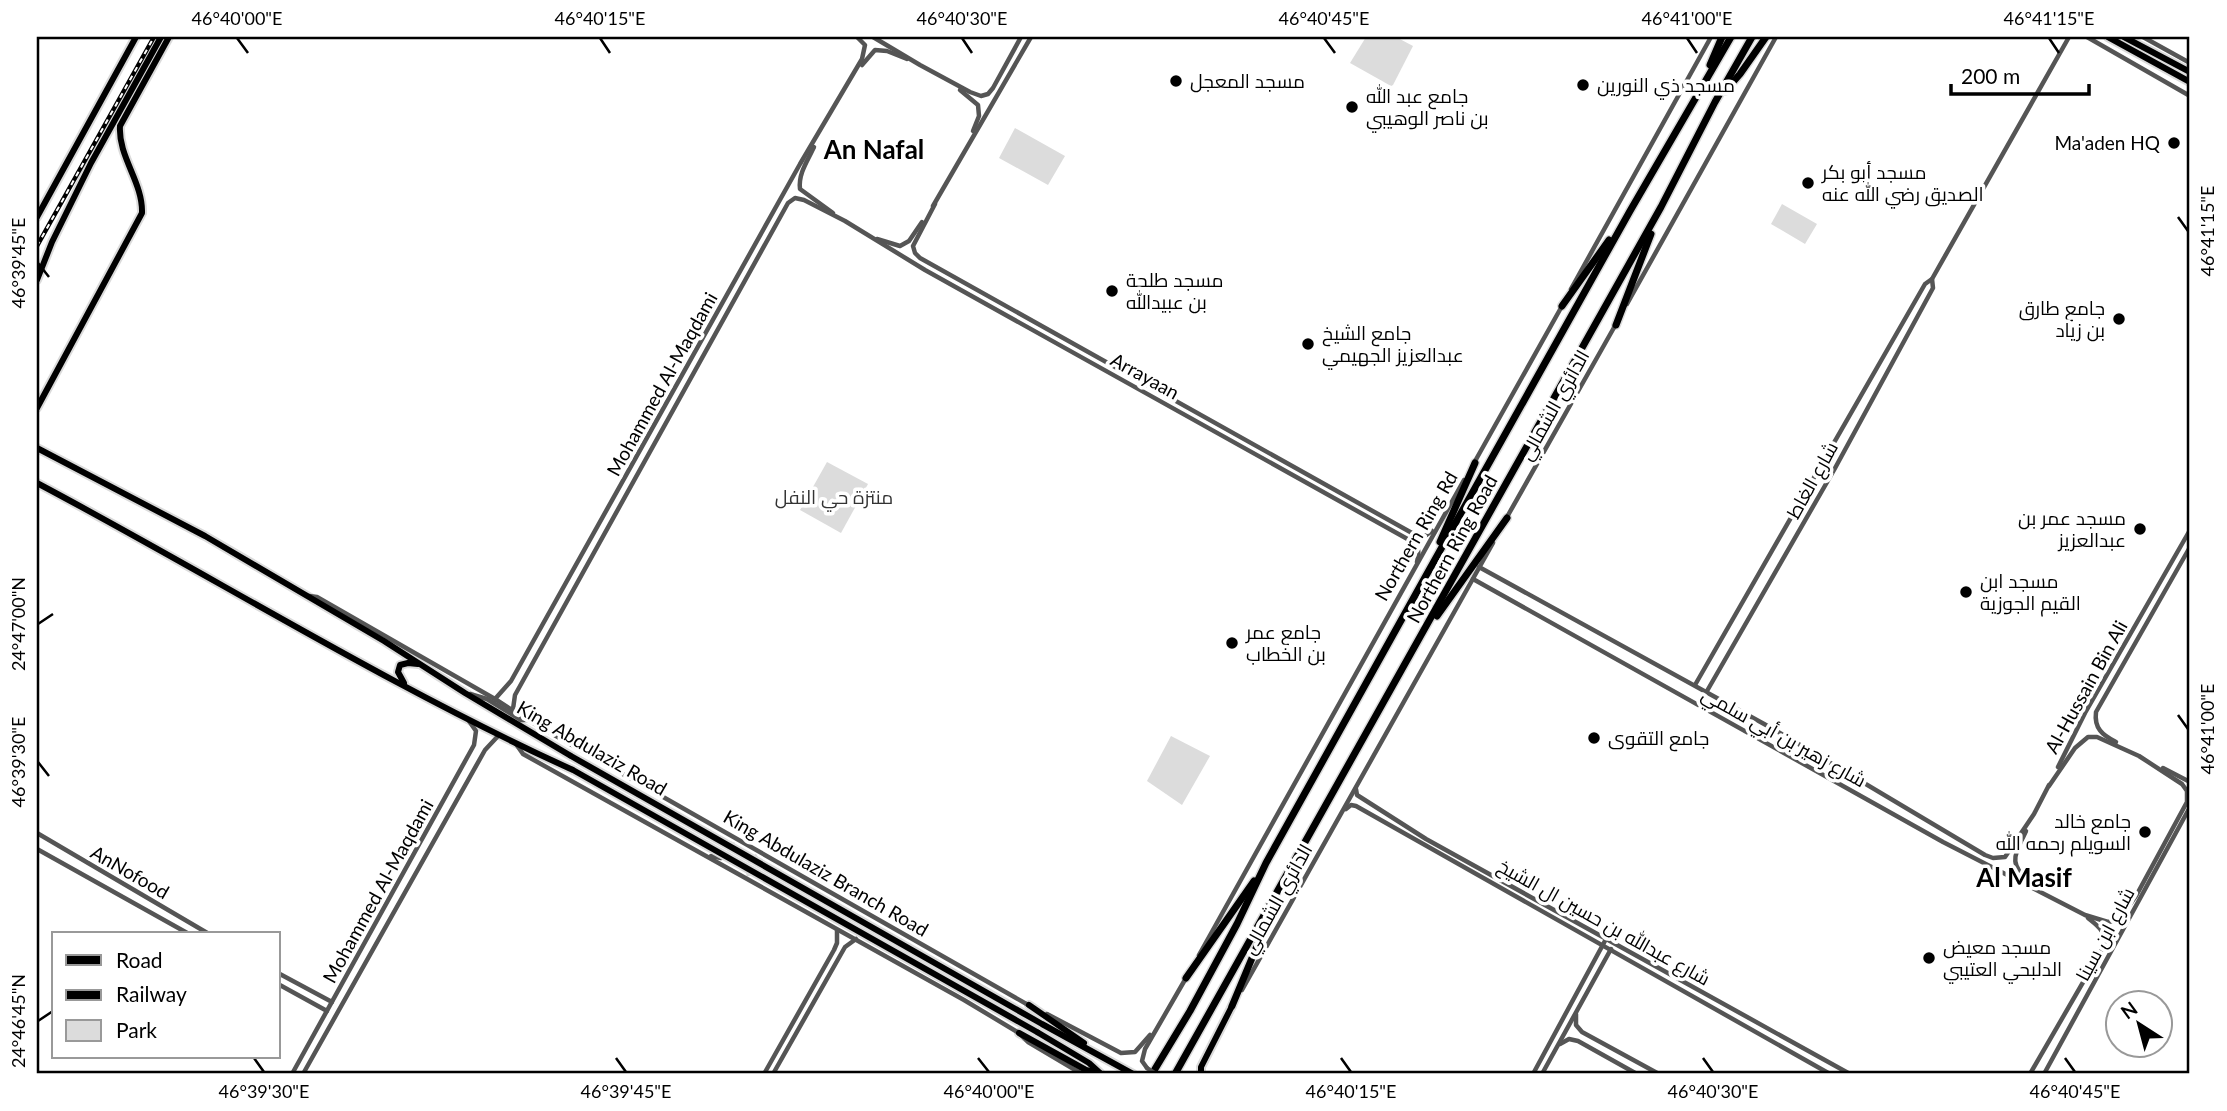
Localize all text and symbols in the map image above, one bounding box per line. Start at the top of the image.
text: 46°40'00"E [192,7,282,29]
text: 46°40'15"E [555,7,645,29]
text: 46°40'30"E [917,7,1007,29]
text: 46°40'45"E [1279,7,1369,29]
text: 46°41'00"E [1642,7,1732,29]
text: 46°41'15"E [2004,7,2094,29]
scale bar [1951,52,2089,96]
text: 200 m [1961,63,2020,88]
place label: مسجد المعجل [1190,69,1305,93]
marker: مسجد المعجل [1168,73,1184,89]
place label: مسجد ذي النورين [1597,73,1735,100]
marker: مسجد ذي النورين [1575,77,1591,93]
place label: جامع عبد الله بن ناصر الوهيبي [1366,84,1489,133]
marker: جامع عبد الله بن ناصر الوهيبي [1344,99,1360,115]
place label: Ma'aden HQ [2055,131,2160,154]
district label: An Nafal [823,133,924,165]
marker: Ma'aden HQ [2166,135,2182,151]
place label: مسجد أبو بكر الصديق رضي الله عنه [1821,160,1984,209]
marker: مسجد أبو بكر الصديق رضي الله عنه [1800,175,1816,191]
text: 46°41'15"E [2196,186,2218,276]
text: 46°39'45"E [7,218,29,308]
place label: مسجد طلحة بن عبيدالله [1126,268,1223,314]
marker: مسجد طلحة بن عبيدالله [1104,283,1120,299]
street label: Mohammed Al-Maqdami [601,288,722,480]
place label: جامع طارق بن زياد [2019,296,2105,342]
marker: جامع طارق بن زياد [2111,311,2127,327]
place label: جامع الشيخ عبدالعزيز الجهيمي [1322,321,1464,370]
marker: جامع الشيخ عبدالعزيز الجهيمي [1300,336,1316,352]
street label: الدائري الشمالي [1514,345,1597,466]
street label: Arrayaan [1107,347,1184,404]
street label: شارع الغاط [1781,437,1845,524]
street label: Northern Ring Rd [1369,467,1462,604]
street label: Northern Ring Road [1401,471,1502,627]
park label: منتزة حي النفل [775,485,893,512]
place label: مسجد عمر بن عبدالعزيز [2018,506,2126,552]
marker: مسجد عمر بن عبدالعزيز [2132,521,2148,537]
place label: مسجد ابن القيم الجوزية [1980,569,2081,617]
text: 24°47'00"N [7,577,29,671]
marker: مسجد ابن القيم الجوزية [1958,584,1974,600]
street label: Al-Hussain Bin Ali [2039,616,2132,757]
place label: جامع عمر بن الخطاب [1245,620,1326,666]
marker: جامع عمر بن الخطاب [1224,635,1240,651]
street label: شارع زهير بن أبي سلمي [1696,682,1870,795]
text: 46°41'00"E [2196,684,2218,774]
street label: King Abdulaziz Road [513,695,671,800]
text: 46°39'30"E [7,717,29,807]
place label: جامع التقوى [1608,726,1709,752]
marker: جامع التقوى [1586,730,1602,746]
street label: Mohammed Al-Maqdami [317,795,438,987]
street label: King Abdulaziz Branch Road [720,804,933,941]
place label: جامع خالد السويلم رحمه الله [1996,809,2131,857]
marker: جامع خالد السويلم رحمه الله [2137,824,2153,840]
street label: الدائري الشمالي [1237,839,1320,960]
street label: AnNofood [87,840,173,903]
street label: شارع عبدالله بن حسين ال الشيخ [1493,853,1714,992]
district label: Al Masif [1975,861,2072,893]
street label: شارع ابن سينا [2070,883,2141,986]
legend [52,932,280,1058]
place label: مسجد معيض الدلبحي العتيبي [1943,935,2062,984]
text: Road [116,947,163,972]
marker: مسجد معيض الدلبحي العتيبي [1921,950,1937,966]
text: 24°46'45"N [7,974,29,1068]
text: Railway [116,981,187,1006]
north arrow [2104,988,2174,1058]
text: N [2116,996,2141,1023]
text: Park [116,1017,157,1042]
text: 46°39'30"E [219,1080,309,1102]
text: 46°39'45"E [581,1080,671,1102]
text: 46°40'00"E [944,1080,1034,1102]
text: 46°40'15"E [1306,1080,1396,1102]
text: 46°40'30"E [1668,1080,1758,1102]
text: 46°40'45"E [2030,1080,2120,1102]

